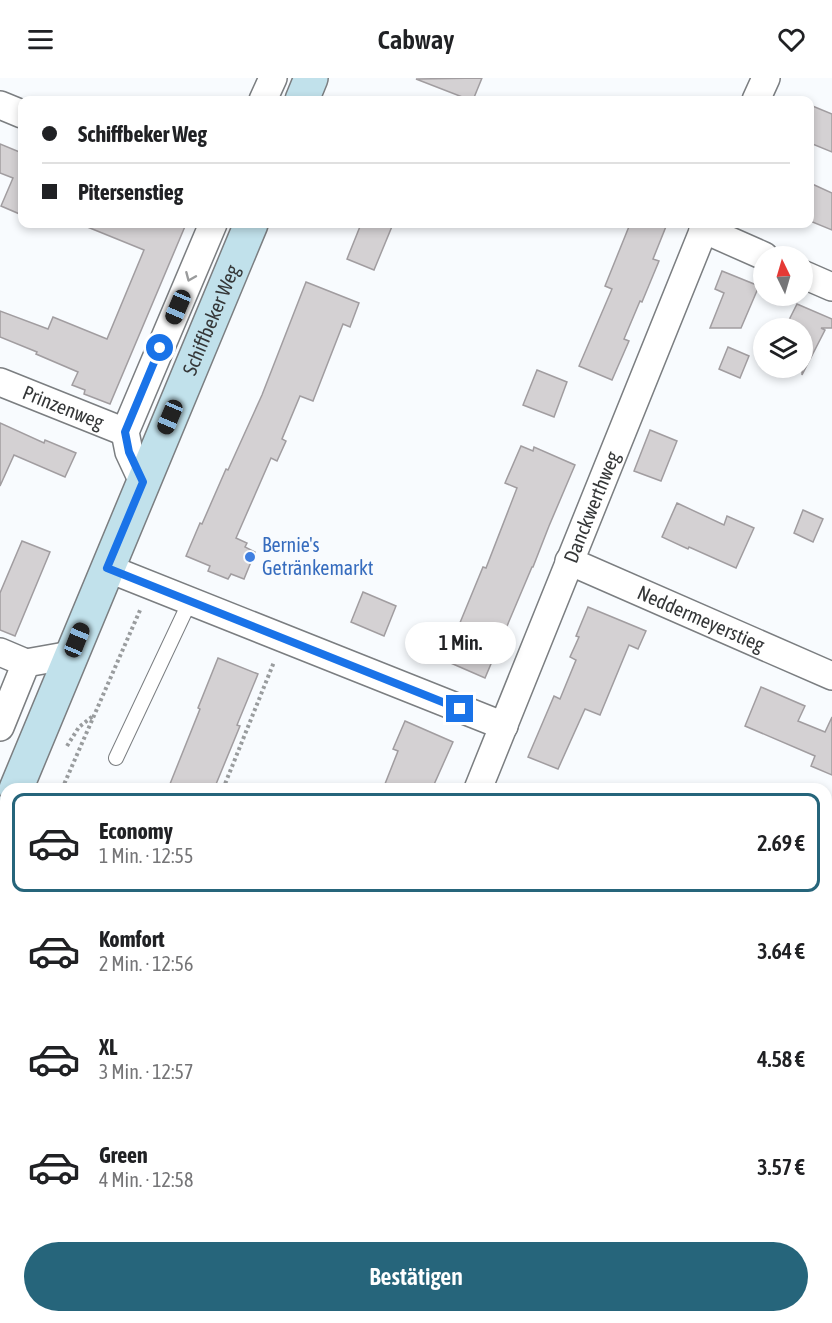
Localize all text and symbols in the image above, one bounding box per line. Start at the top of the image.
icon: menu [24,23,57,56]
icon: heart [775,23,808,56]
text: Cabway [378,24,454,55]
text: Schiffbeker Weg [78,121,207,147]
text: Pitersenstieg [78,179,183,205]
north arrow [753,246,813,306]
map controls [753,246,813,378]
street label: Schiffbeker Weg [177,261,244,378]
one-way arrow [185,271,197,282]
car [163,287,193,327]
button: layers [753,318,813,378]
route start [146,334,173,361]
street label: Prinzenweg [19,380,108,433]
car [155,397,185,437]
street label: Danckwerthweg [559,448,624,566]
place label: Bernie's Getränkemarkt [262,533,374,579]
marker: Bernie's Getränkemarkt [243,550,257,564]
street label: Neddermeyerstieg [634,580,769,656]
car [62,620,92,660]
callout: 1 Min. [404,622,516,664]
text: 1 Min. [439,631,482,654]
route end [446,695,473,722]
icon: car [27,816,81,870]
text: Economy [99,818,173,844]
text: 2.69 € [757,830,805,856]
text: 1 Min. · 12:55 [99,844,193,867]
icon: car [27,924,81,978]
text: Komfort [99,926,165,952]
text: 3.64 € [757,938,805,964]
text: 2 Min. · 12:56 [99,952,193,975]
icon: car [27,1032,81,1086]
text: XL [99,1034,117,1060]
text: 4.58 € [757,1046,805,1072]
text: 3 Min. · 12:57 [99,1060,193,1083]
icon: car [27,1140,81,1194]
text: Green [99,1142,148,1168]
text: 3.57 € [757,1154,805,1180]
text: 4 Min. · 12:58 [99,1168,193,1191]
button: Bestätigen [24,1242,808,1311]

